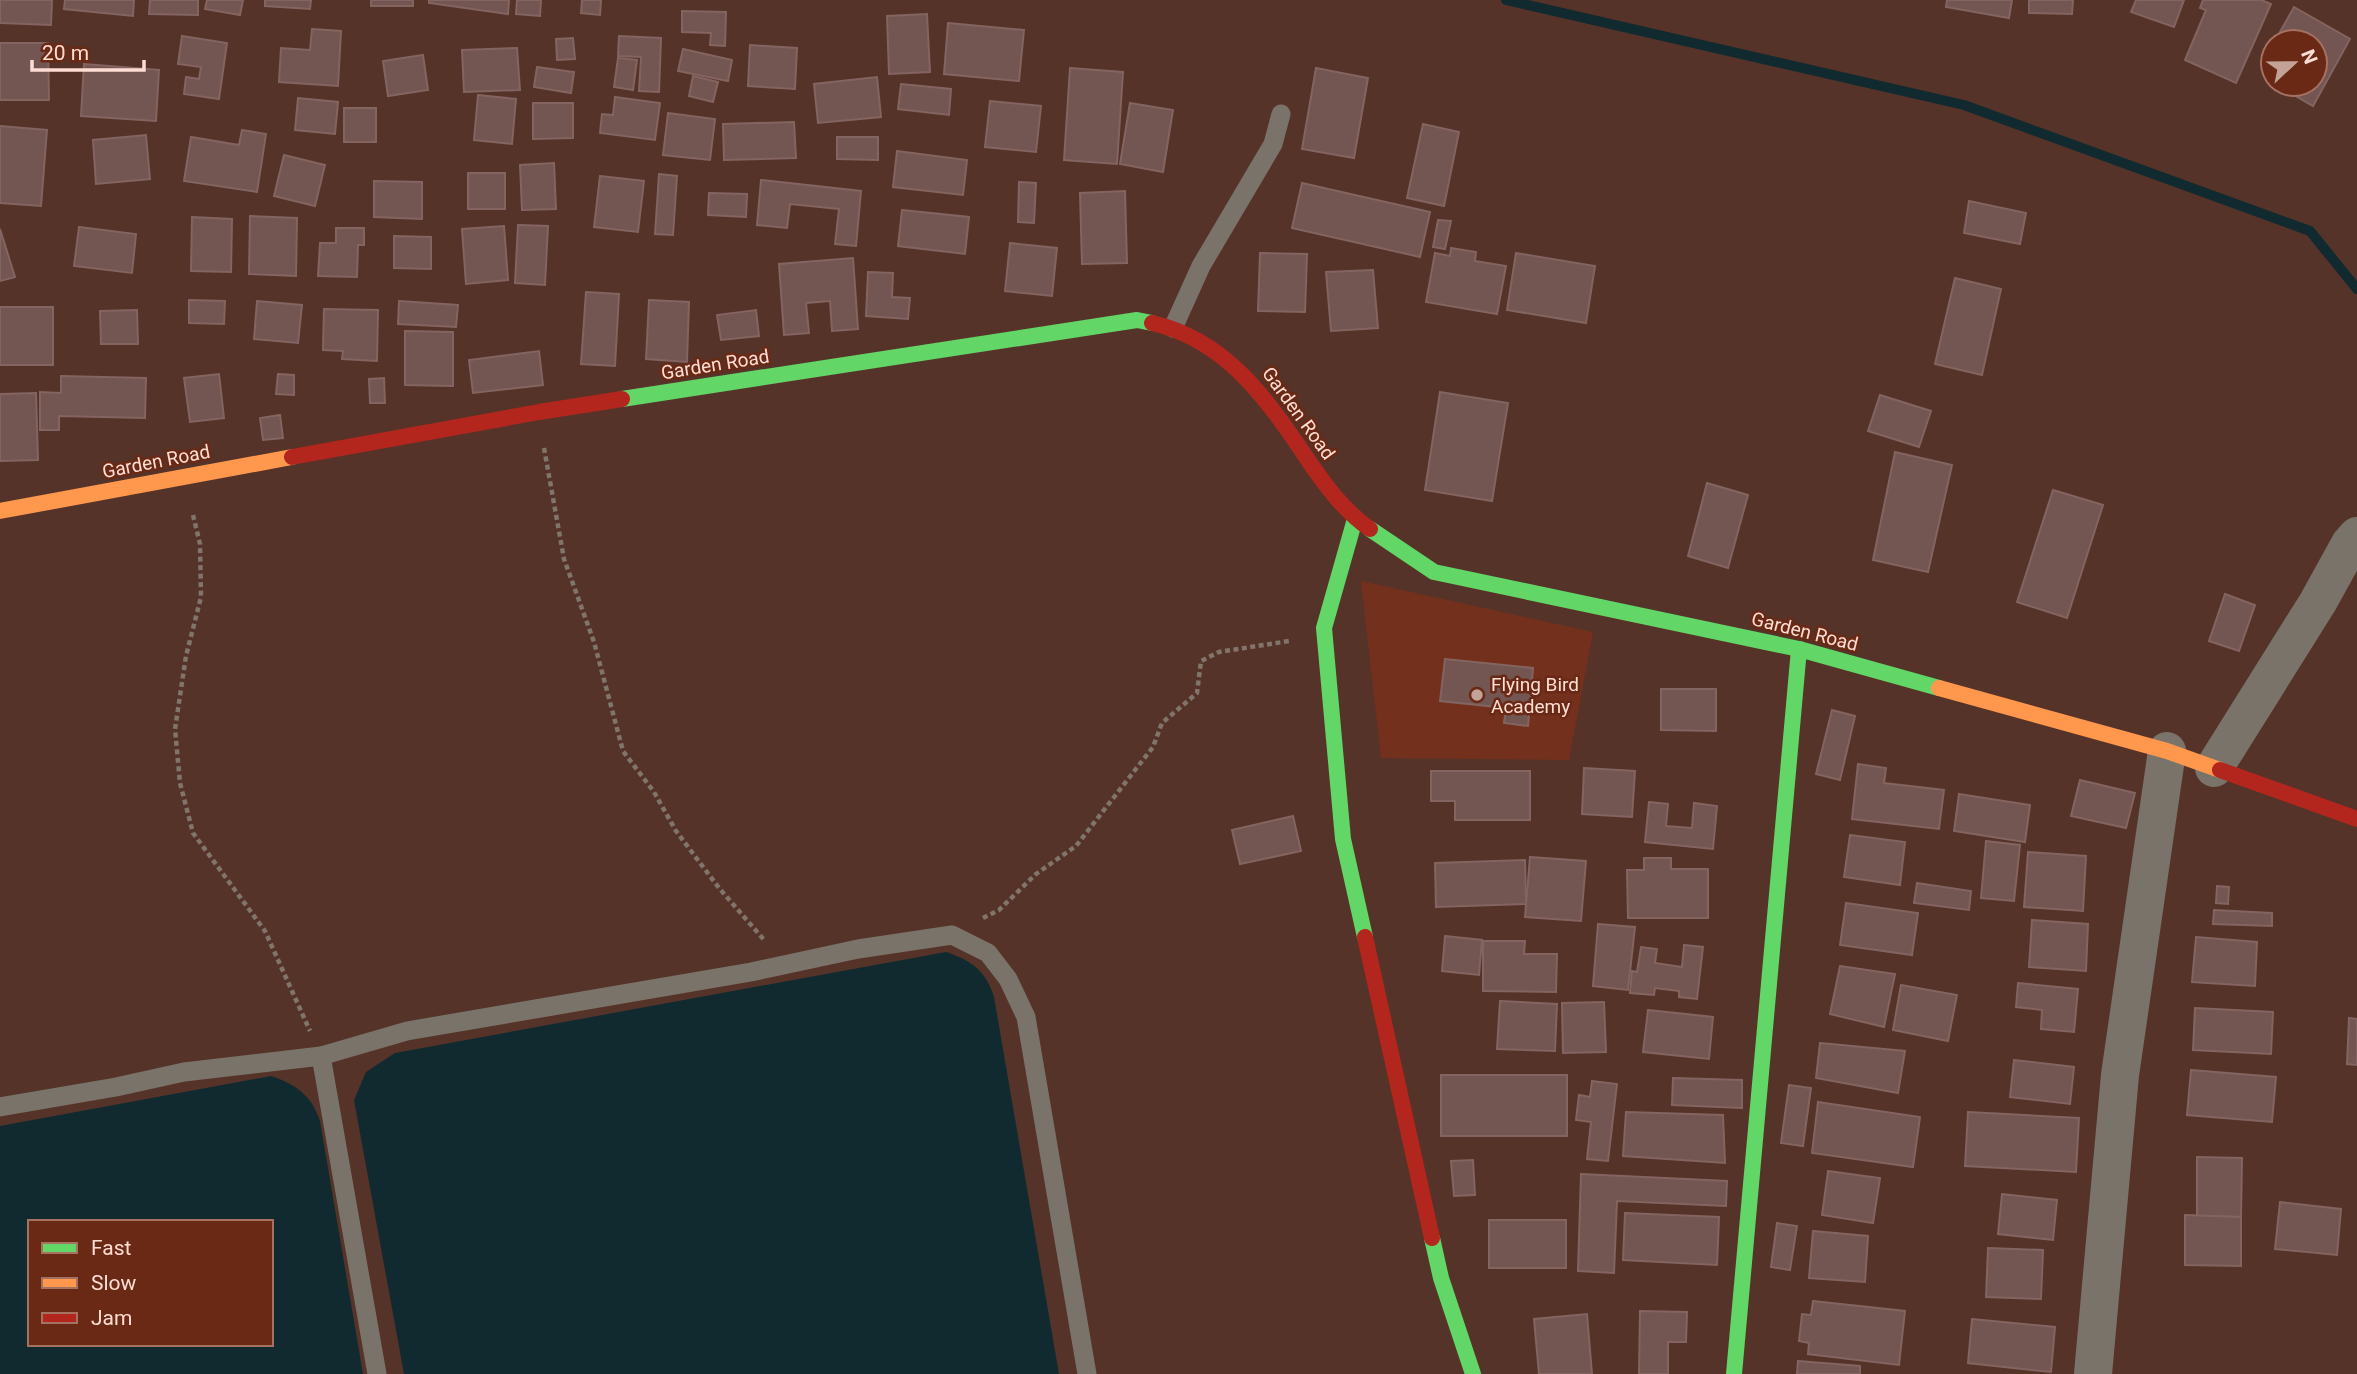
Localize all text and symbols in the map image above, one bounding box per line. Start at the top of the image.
scale bar [32,28,144,72]
north arrow [2259,28,2329,98]
text: 20 m [42,41,89,65]
text: N [2296,46,2322,67]
street label: Garden Road [659,345,771,384]
street label: Garden Road [1257,362,1340,464]
street label: Garden Road [100,440,212,483]
street label: Garden Road [1749,607,1861,656]
place label: Flying Bird Academy [1491,673,1579,718]
marker: Flying Bird Academy [1469,687,1485,703]
legend [28,1220,273,1346]
text: Fast [91,1236,132,1260]
text: Slow [91,1271,137,1295]
text: Jam [91,1306,132,1330]

